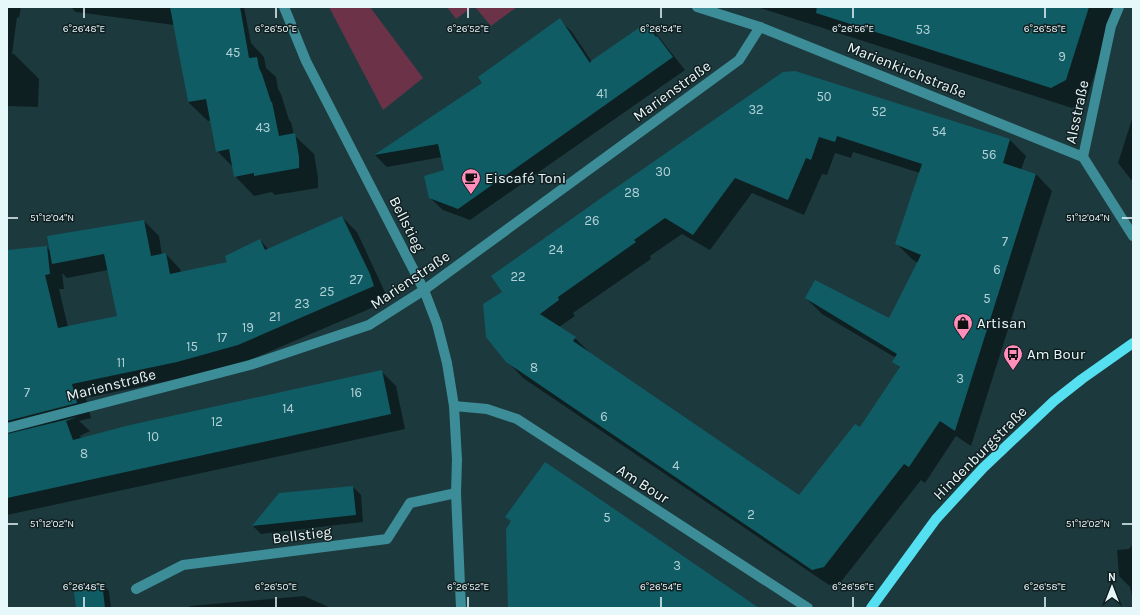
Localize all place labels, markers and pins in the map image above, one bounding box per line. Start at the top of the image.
cafe icon: Eiscafé Toni [460,167,482,195]
place label: Eiscafé Toni [485,169,566,187]
shop icon: Artisan [952,312,974,340]
place label: Artisan [977,314,1026,332]
bus stop icon: Am Bour [1002,343,1024,371]
place label: Am Bour [1027,345,1086,363]

